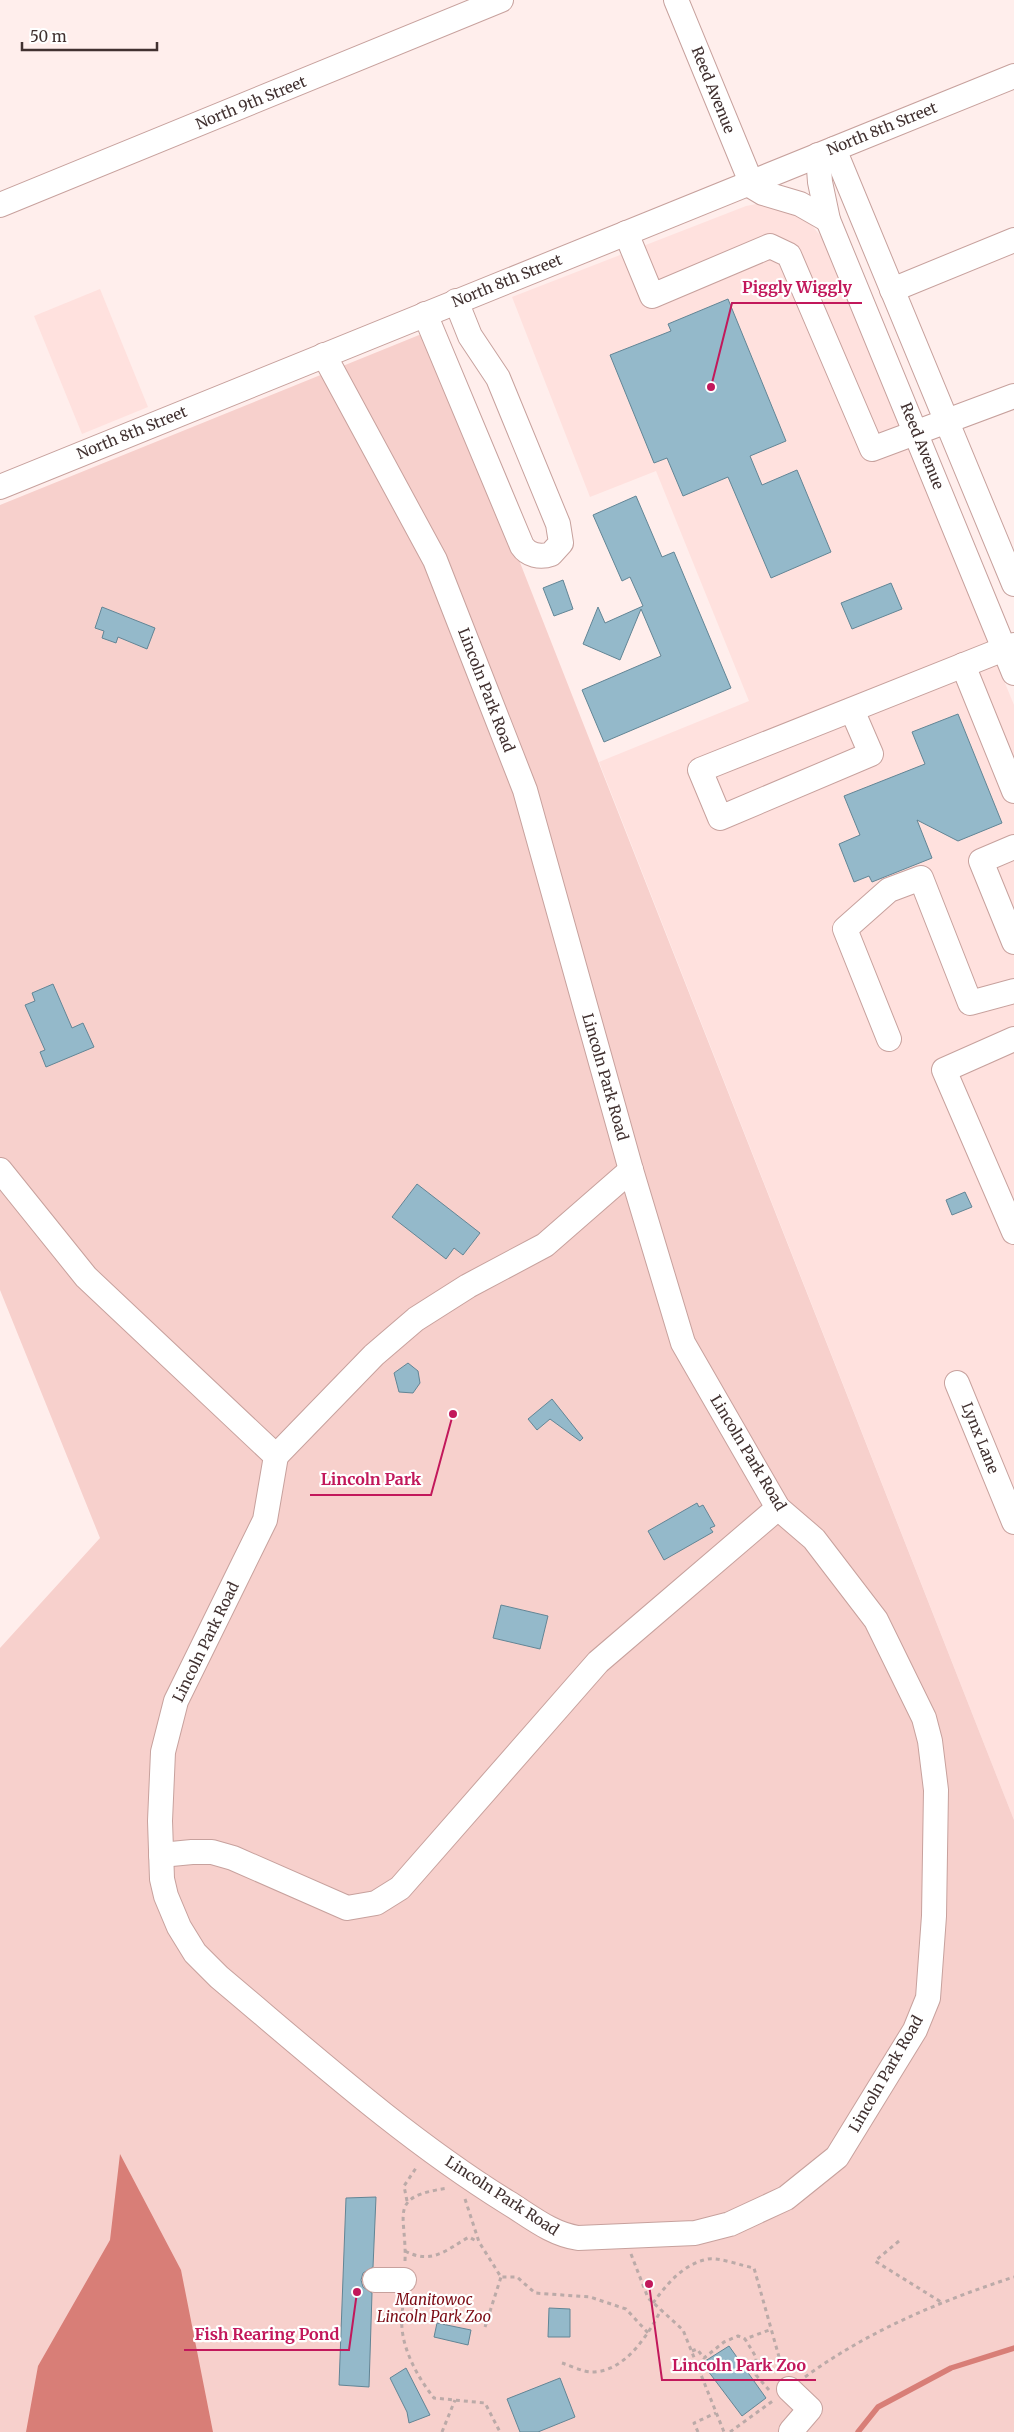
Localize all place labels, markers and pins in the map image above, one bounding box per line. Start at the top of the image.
callout: Piggly Wiggly [732,272,862,303]
callout: Lincoln Park [310,1464,431,1495]
callout: Fish Rearing Pond [184,2319,349,2350]
callout: Lincoln Park Zoo [662,2349,816,2380]

